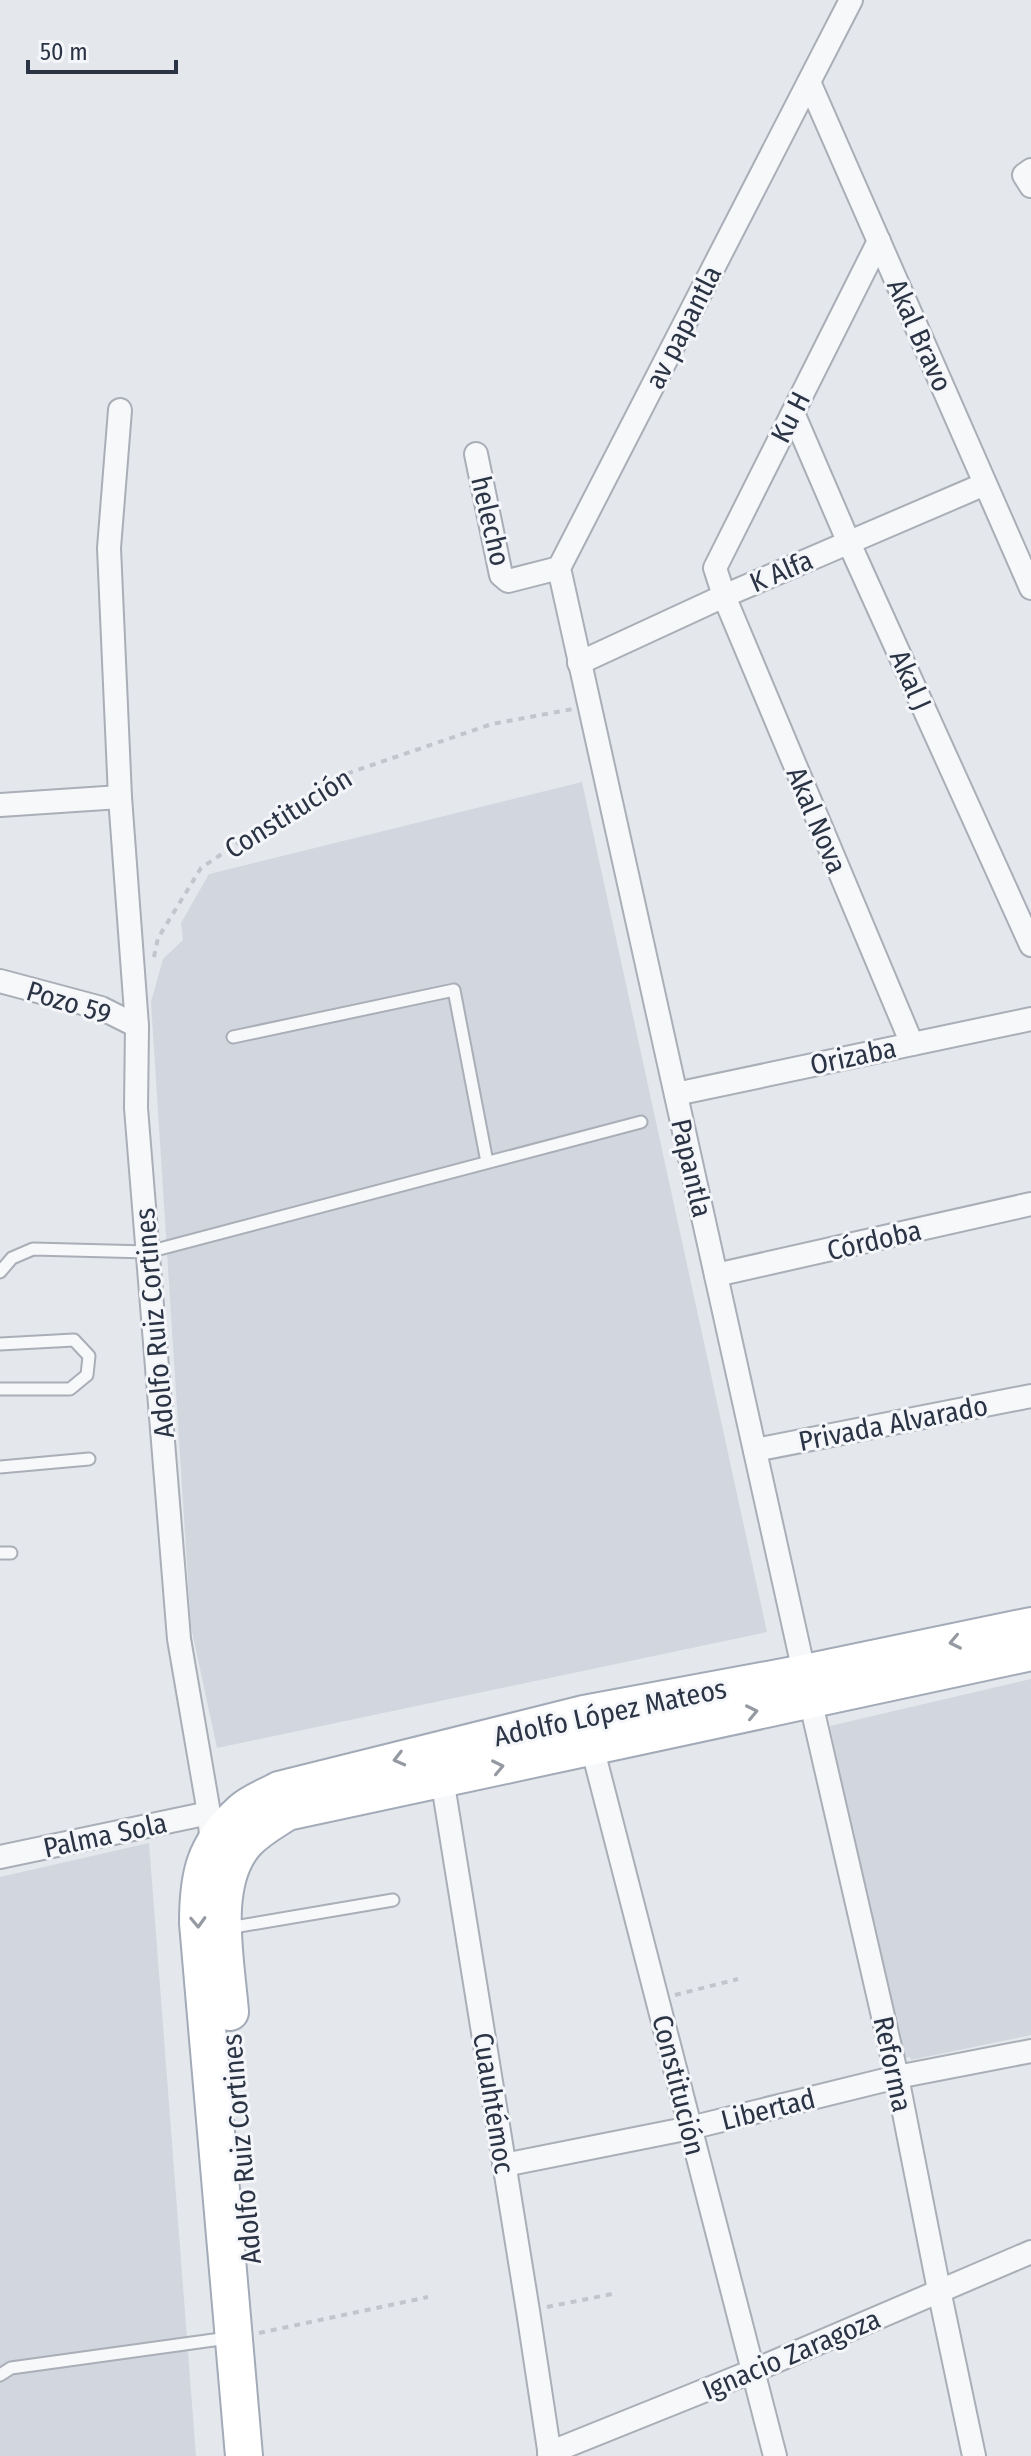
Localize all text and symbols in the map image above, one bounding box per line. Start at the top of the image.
scale bar [28,24,176,74]
text: 50 m [40,38,88,66]
street label: av papantla [638,260,728,394]
street label: Akal Bravo [880,274,959,396]
street label: Ku H [764,386,817,448]
street label: helecho [464,473,517,569]
street label: K Alfa [745,544,818,599]
street label: Akal J [883,645,938,715]
street label: Constitución [219,761,358,865]
street label: Akal Nova [779,762,854,878]
street label: Pozo 59 [23,974,115,1031]
street label: Orizaba [807,1031,899,1082]
street label: Papantla [664,1116,719,1220]
street label: Adolfo Ruiz Cortines [128,1206,181,1439]
street label: Córdoba [824,1214,924,1267]
street label: Privada Alvarado [796,1389,990,1458]
one-way arrow [948,1632,961,1649]
street label: Adolfo López Mateos [491,1672,729,1753]
one-way arrow [745,1704,759,1721]
one-way arrow [393,1750,407,1767]
one-way arrow [491,1759,505,1776]
street label: Palma Sola [40,1806,170,1865]
one-way arrow [190,1916,207,1929]
street label: Constitución [645,2011,712,2159]
street label: Reforma [866,2013,919,2115]
street label: Cuauhtémoc [466,2030,521,2176]
street label: Adolfo Ruiz Cortines [215,2032,268,2265]
street label: Libertad [718,2082,819,2137]
street label: Ignacio Zaragoza [697,2302,885,2407]

